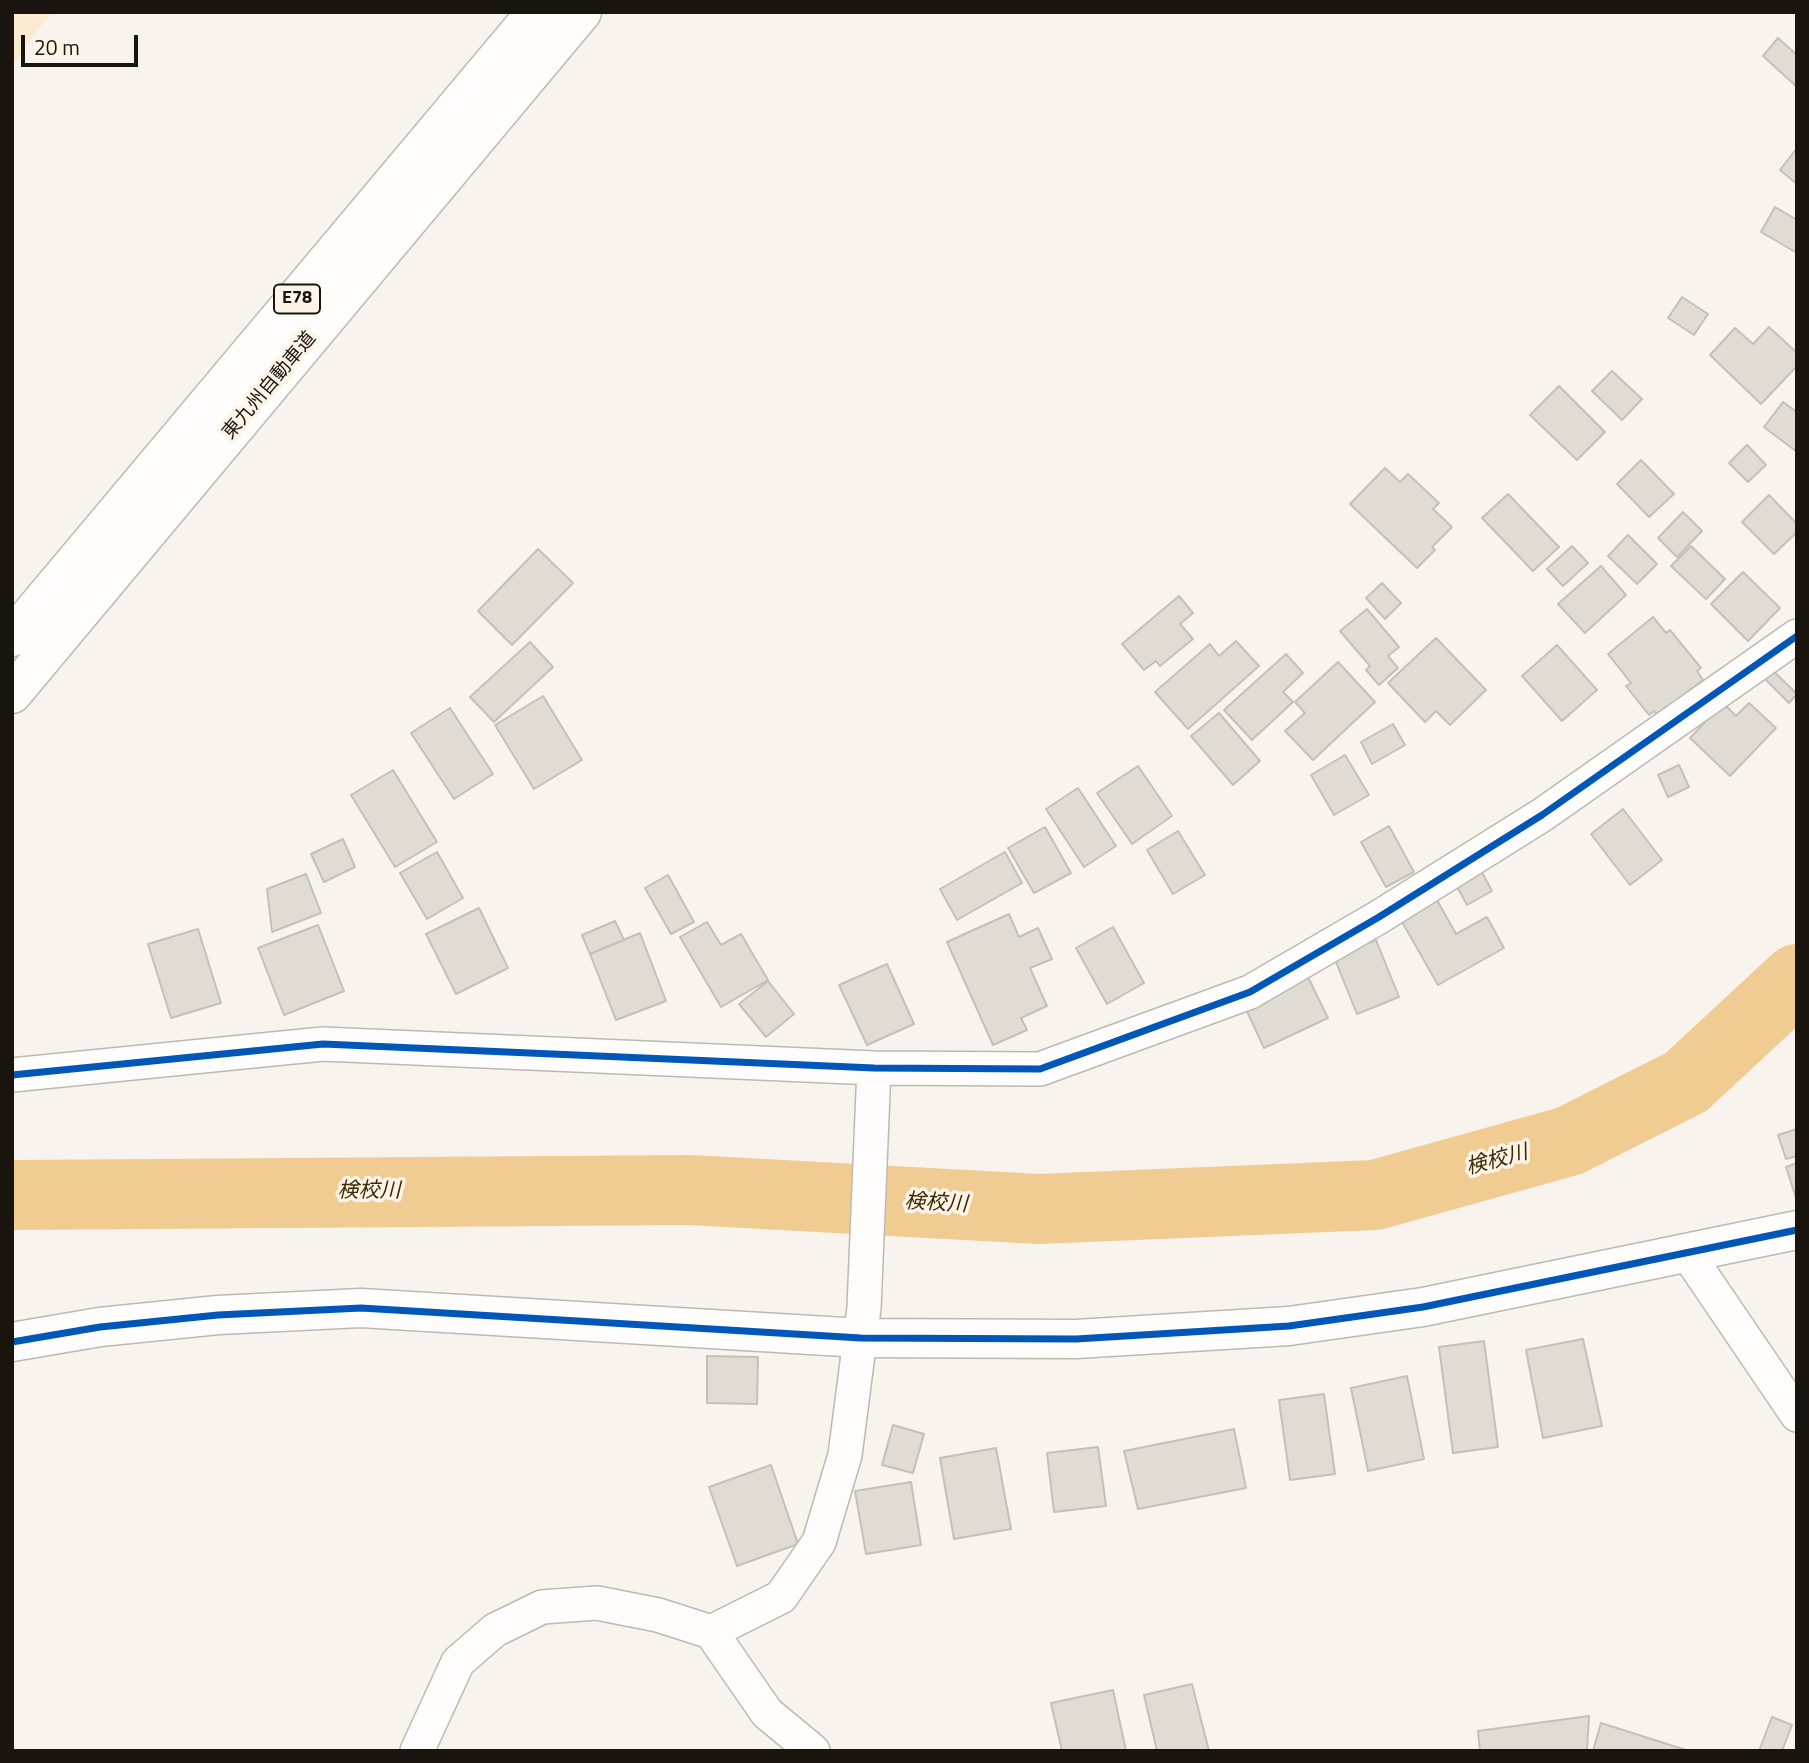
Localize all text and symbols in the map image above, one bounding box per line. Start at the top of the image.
scale bar [24,21,142,65]
text: 20 m [34,31,80,63]
road number: E78 [274,284,320,314]
street label: 東九州自動車道 [219,328,321,444]
water label: 検校川 [1463,1141,1531,1181]
water label: 検校川 [338,1179,400,1205]
water label: 検校川 [904,1190,968,1218]

